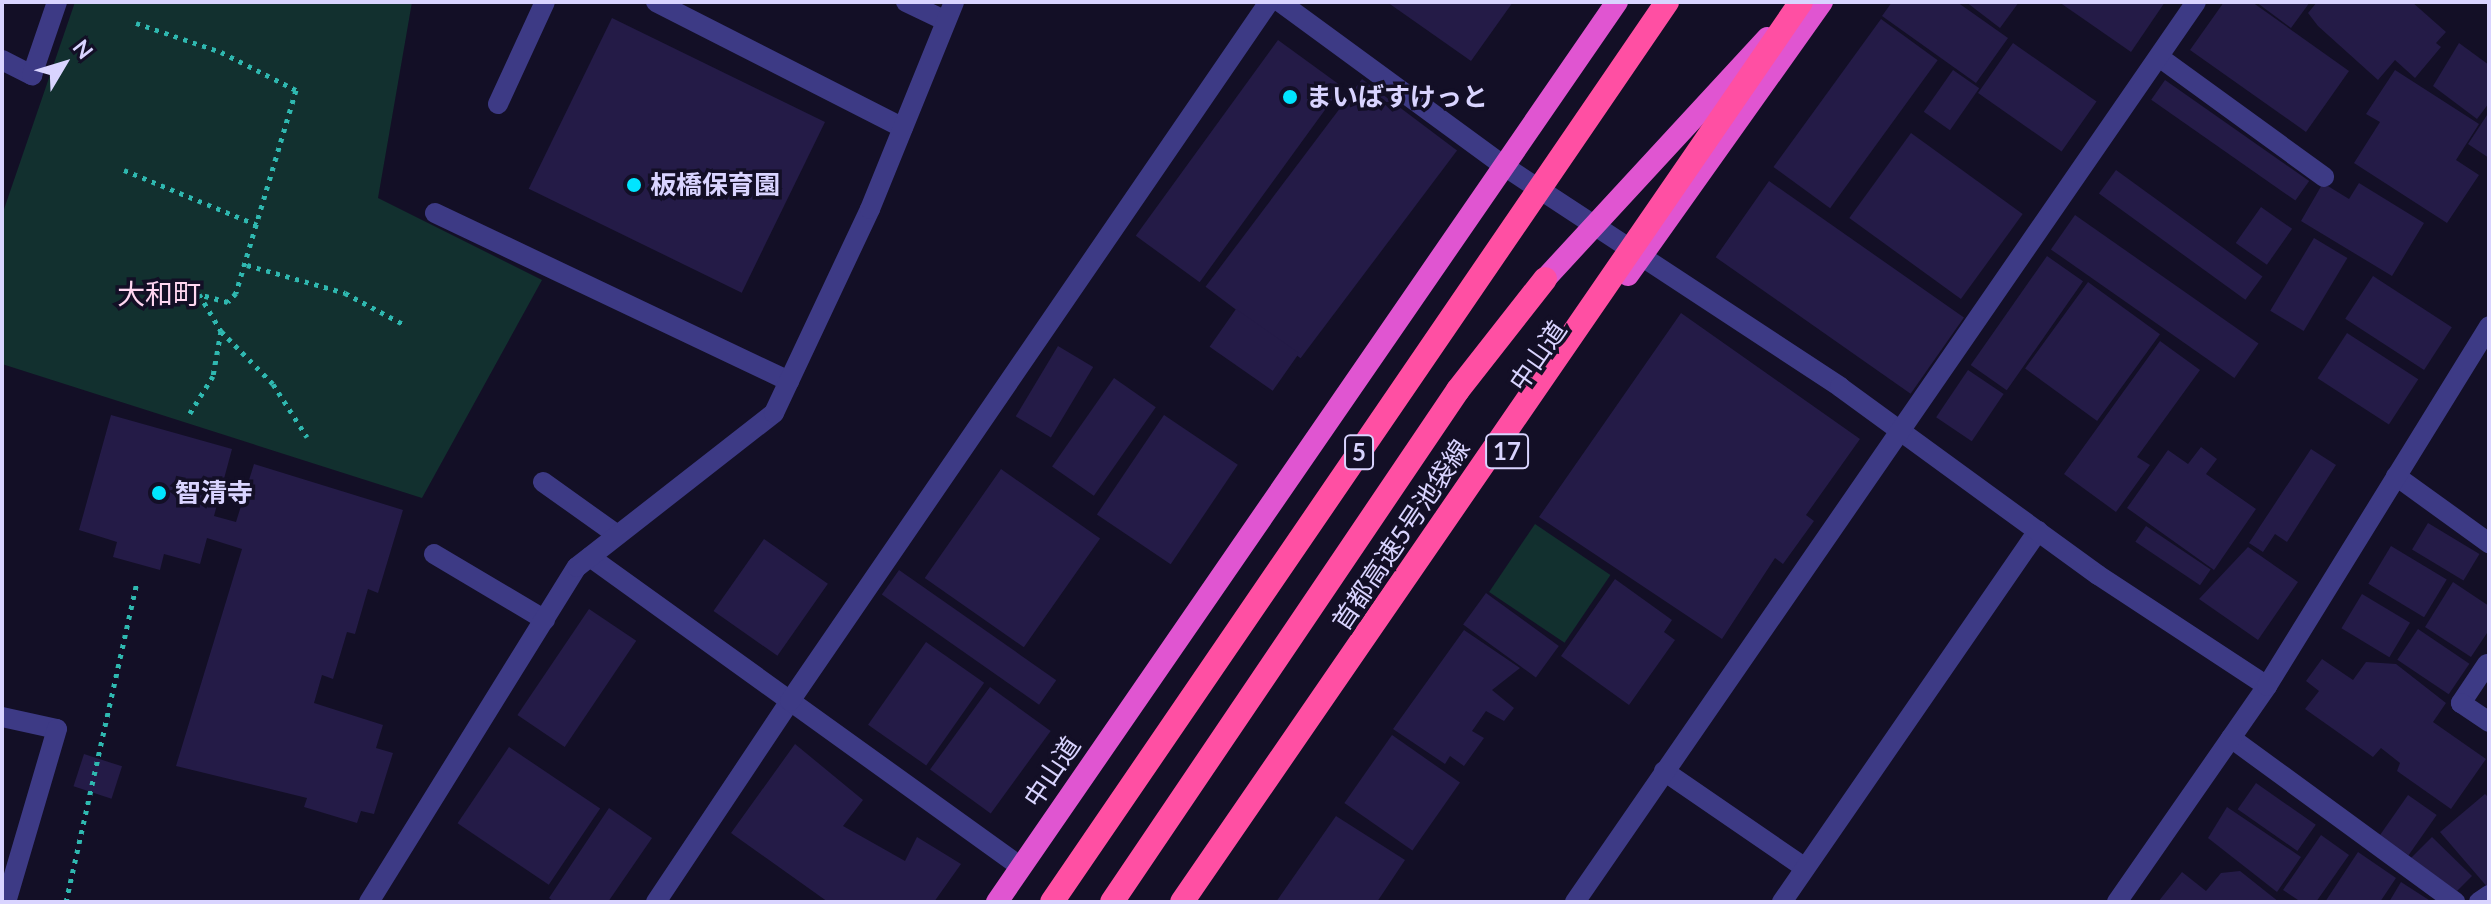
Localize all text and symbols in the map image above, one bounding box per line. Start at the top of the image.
north arrow [24,24,104,104]
text: N [67,34,99,64]
place label: まいばすけっと [1306,81,1488,113]
marker: まいばすけっと [1281,88,1299,106]
place label: 板橋保育園 [650,169,780,201]
marker: 板橋保育園 [625,176,643,194]
district label: 大和町 [117,276,201,310]
street label: 中山道 [1503,315,1573,397]
road number: 17 [1485,431,1529,471]
road number: 5 [1343,432,1375,472]
street label: 首都高速5号池袋線 [1326,434,1476,636]
place label: 智清寺 [175,477,253,509]
marker: 智清寺 [150,484,168,502]
street label: 中山道 [1017,731,1087,813]

